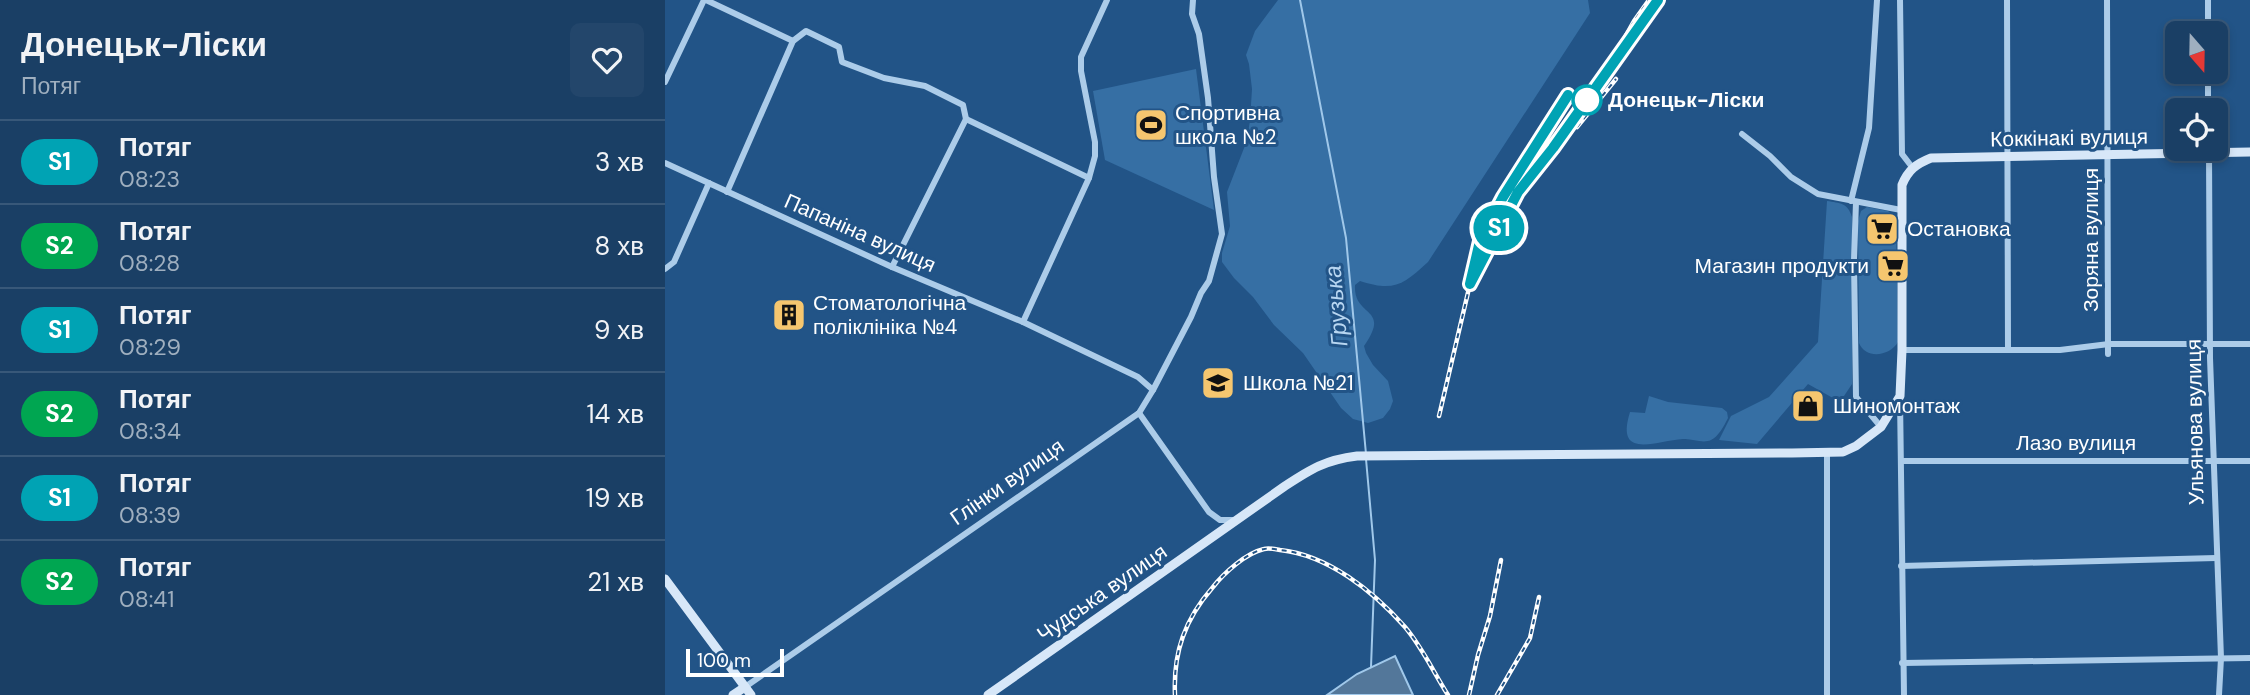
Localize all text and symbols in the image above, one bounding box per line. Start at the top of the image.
north arrow [2165,21,2228,84]
map controls [2165,21,2228,161]
text: Донецьк-Ліски [21,23,267,66]
button: heart [570,23,644,97]
text: Потяг [21,71,81,101]
marker: Донецьк-Ліски [1572,85,1602,115]
place label: Донецьк-Ліски [1608,86,1765,114]
button: locate [2165,98,2228,161]
place label: Спортивна школа №2 [1175,99,1281,151]
sports icon: Спортивна школа №2 [1132,106,1170,144]
street label: Коккінакі вулиця [1990,123,2148,153]
text: Потяг [119,130,192,164]
text: 3 хв [595,145,644,179]
text: S1 [48,146,71,177]
text: 08:23 [119,164,180,194]
street label: Зоряна вулиця [2077,168,2105,312]
street label: Папаніна вулиця [780,187,940,279]
line badge: S1 [1467,205,1531,251]
supermarket icon: Остановка [1863,210,1901,248]
text: S1 [1487,212,1511,243]
text: Потяг [119,214,192,248]
place label: Остановка [1907,215,2011,243]
text: 8 хв [594,229,644,263]
text: S2 [45,230,74,261]
supermarket icon: Магазин продукти [1874,247,1912,285]
text: 08:28 [119,248,180,278]
place label: Магазин продукти [1695,252,1869,280]
water label: Грузька [1318,264,1354,348]
place label: Стоматологічна поліклініка №4 [813,289,967,341]
building icon: Стоматологічна поліклініка №4 [770,296,808,334]
text: Потяг [119,298,192,332]
text: 9 хв [594,313,644,347]
text: S1 [48,314,71,345]
text: 08:29 [119,332,181,362]
street label: Ульянова вулиця [2180,339,2210,505]
school or university icon: Школа №21 [1199,364,1237,402]
place label: Школа №21 [1243,369,1354,397]
text: Потяг [119,382,192,416]
shop icon: Шиномонтаж [1789,387,1827,425]
place label: Шиномонтаж [1833,392,1960,420]
text: 14 хв [586,397,644,431]
text: S2 [45,398,74,429]
text: 08:34 [119,416,181,446]
street label: Лазо вулиця [2016,429,2136,457]
street label: Глінки вулиця [944,432,1070,532]
text: Потяг [119,466,192,500]
text: 19 хв [586,481,644,515]
text: S1 [48,482,71,513]
text: 08:39 [119,500,181,530]
street label: Чудська вулиця [1031,538,1173,648]
text: Потяг [119,550,192,584]
text: 21 хв [587,565,644,599]
text: S2 [45,566,74,597]
text: 08:41 [119,584,175,614]
scale bar [686,646,784,678]
text: 100 m [697,648,751,673]

